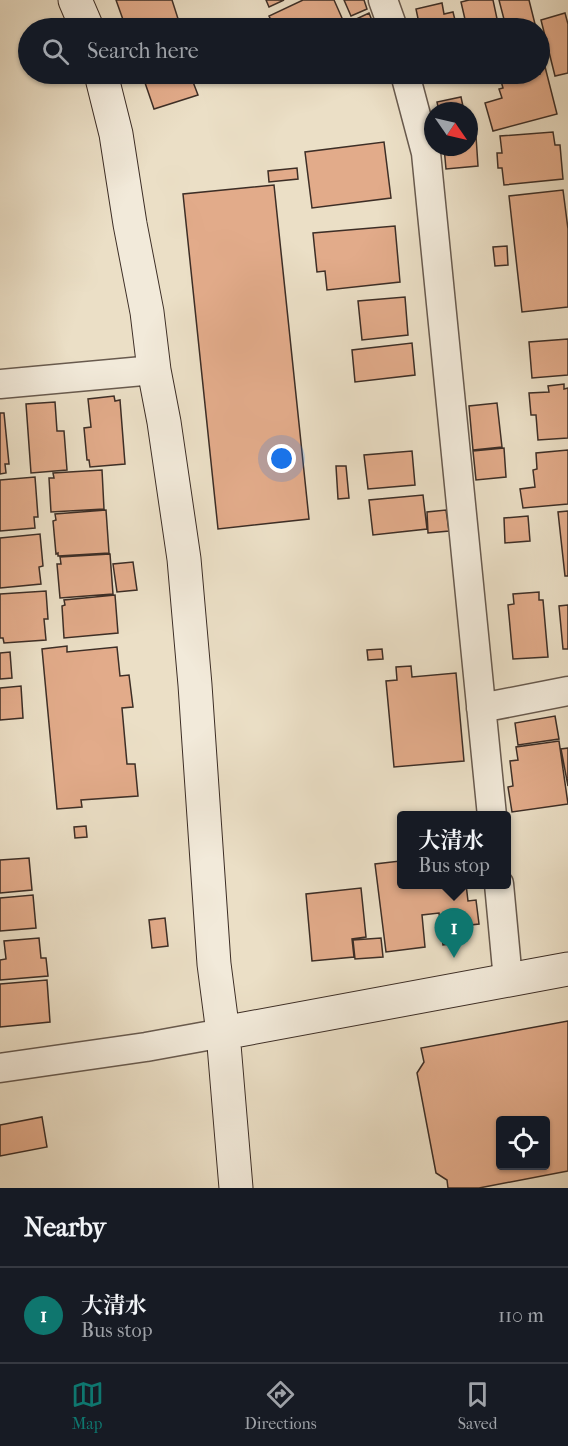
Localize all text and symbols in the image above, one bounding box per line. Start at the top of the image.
search box [18,18,550,84]
icon: search [39,35,72,68]
text: Search here [87,38,199,64]
north arrow [424,102,478,156]
your location [267,444,296,473]
popup [397,811,511,889]
text: 大清水 [418,828,484,854]
text: Bus stop [418,854,490,877]
pin: 1 [434,908,474,958]
map controls [496,1116,550,1170]
button: locate [496,1116,550,1170]
text: Nearby [24,1212,106,1243]
text: 大清水 [81,1293,147,1319]
text: 1 [40,1304,47,1327]
text: 110 m [498,1304,544,1327]
text: Bus stop [81,1319,153,1342]
tab: Map [71,1378,104,1433]
tab: Directions [245,1378,317,1433]
tab: Saved [458,1378,497,1433]

